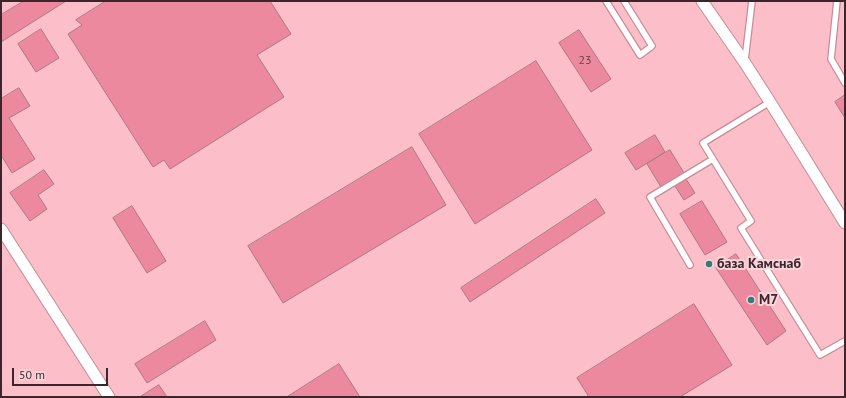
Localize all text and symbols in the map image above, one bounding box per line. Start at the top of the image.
house number: 23 [578,54,592,68]
place label: база Камснаб [717,256,801,272]
marker: база Камснаб [704,259,714,269]
place label: М7 [759,292,778,308]
marker: М7 [746,295,756,305]
scale bar [14,360,110,386]
text: 50 m [19,367,45,382]

